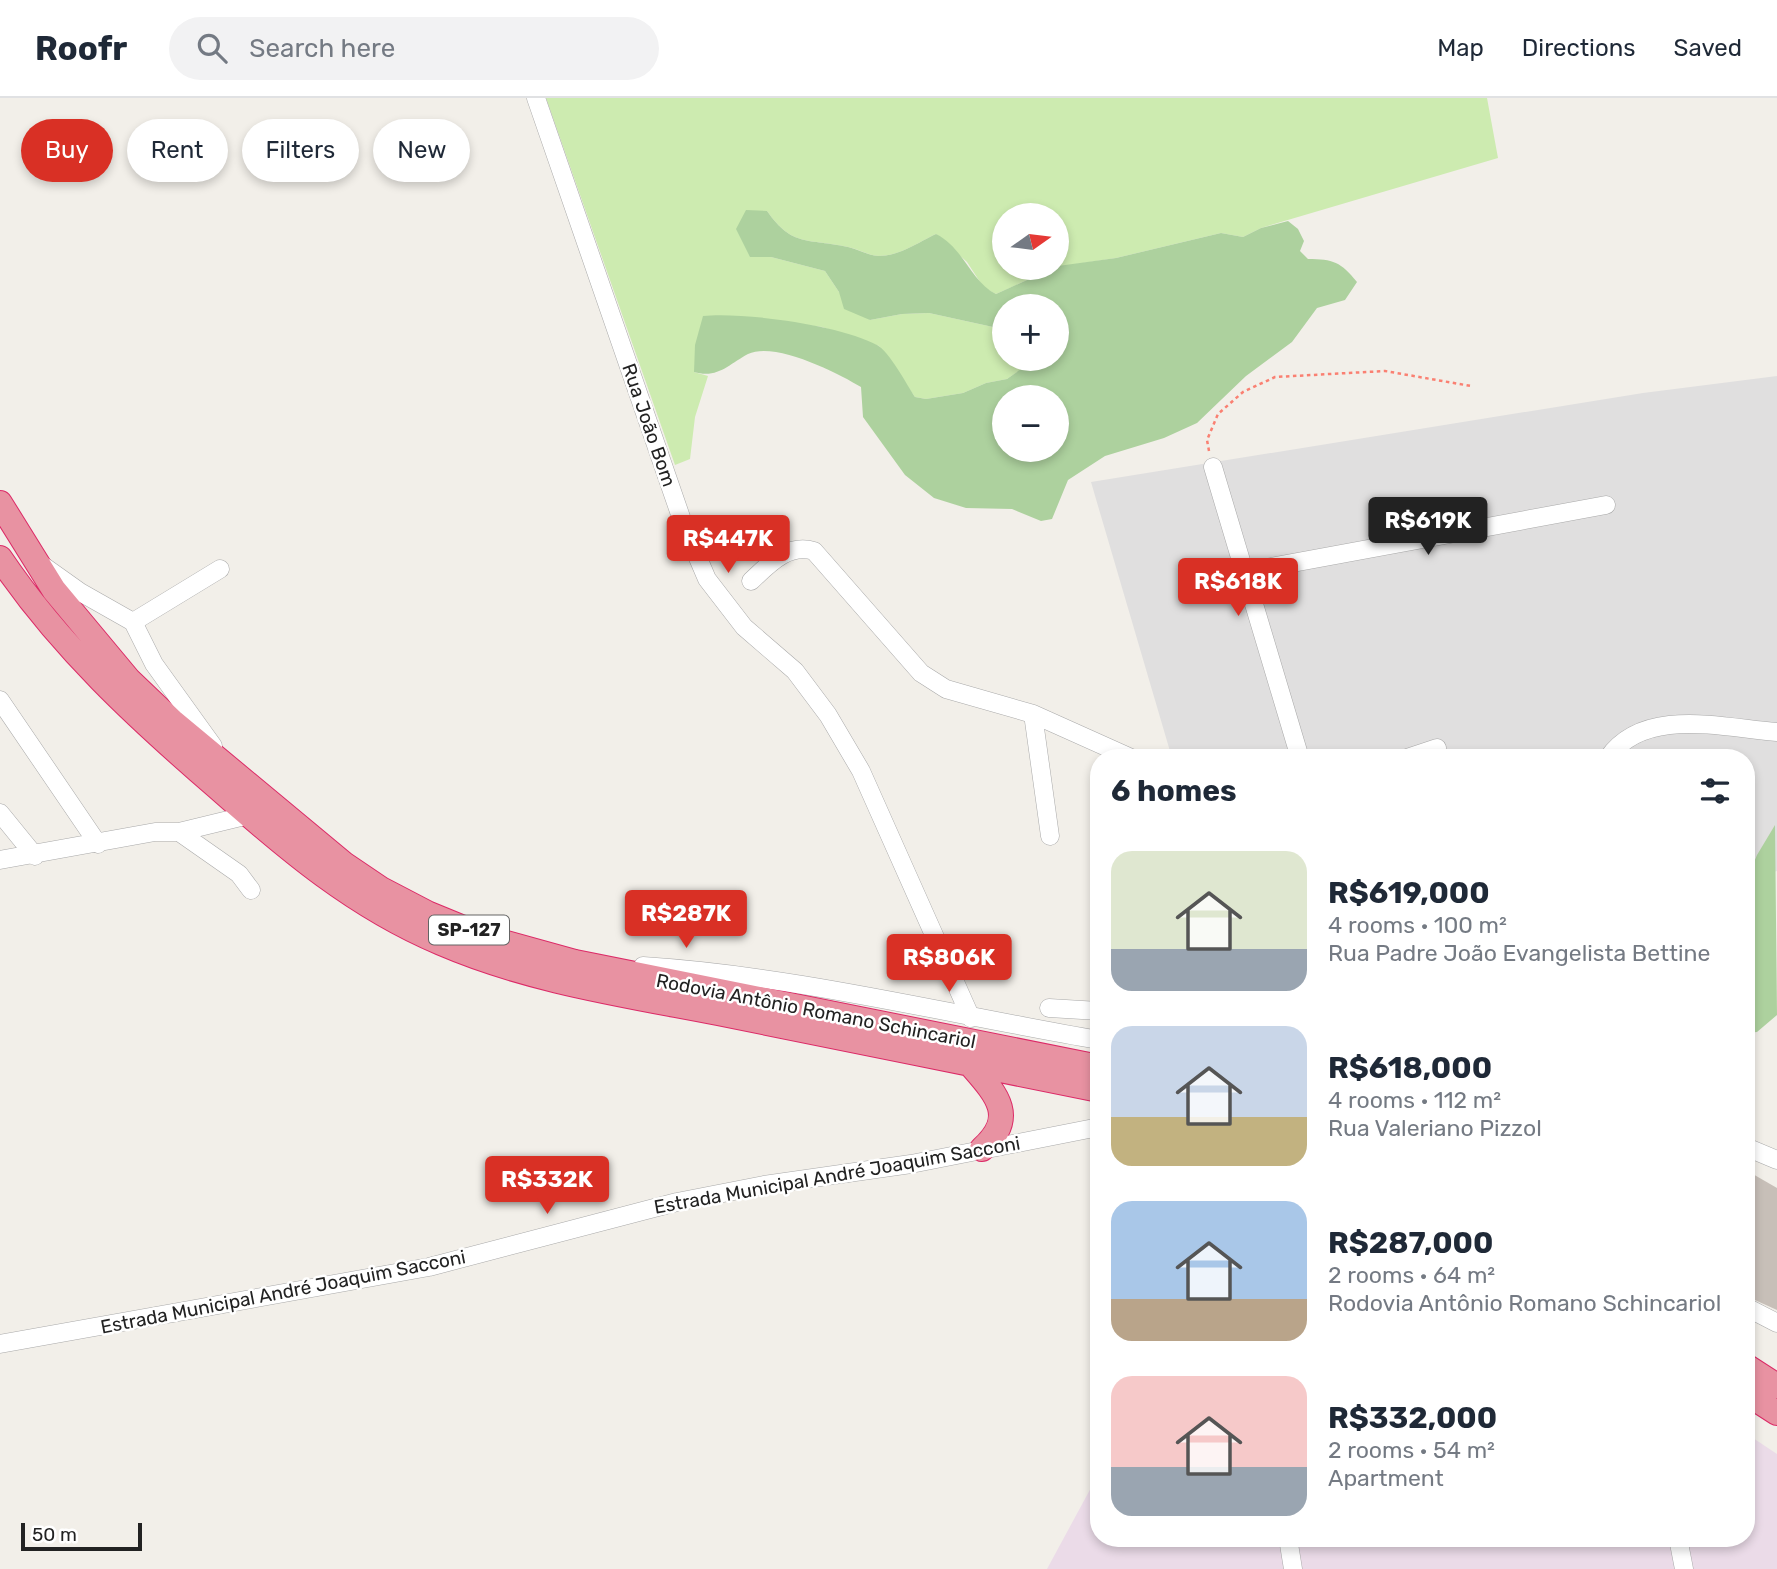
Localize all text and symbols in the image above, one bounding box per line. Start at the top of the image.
search box [169,17,659,80]
text: Roofr [35,29,127,68]
icon: search [193,29,231,67]
text: Search here [249,33,395,64]
text: Map [1437,34,1484,62]
text: Directions [1522,34,1635,62]
text: Saved [1673,34,1742,62]
chip: Buy [21,119,113,182]
chip: Rent [127,119,228,182]
chip: Filters [242,119,359,182]
chip: New [373,119,470,182]
north arrow [992,203,1069,280]
map controls [992,203,1069,462]
button: + [992,294,1069,371]
street label: Rua João Bom [617,360,681,490]
button: − [992,385,1069,462]
pin: R$619K [1371,498,1485,557]
text: R$619K [1384,506,1472,534]
pin: R$447K [671,516,785,575]
text: R$447K [683,524,773,552]
pin: R$618K [1181,559,1295,618]
text: R$618K [1194,567,1282,595]
icon: filters [1696,772,1734,810]
text: 6 homes [1111,773,1237,809]
text: R$619,000 [1328,875,1490,911]
icon: home [1167,879,1251,963]
pin: R$287K [629,890,743,950]
text: R$287K [641,899,731,927]
text: 4 rooms · 100 m² [1328,911,1507,939]
road number: SP-127 [429,916,509,944]
pin: R$806K [892,934,1006,994]
text: Rua Padre João Evangelista Bettine [1328,939,1710,967]
text: R$806K [903,943,995,971]
street label: Rodovia Antônio Romano Schincariol [654,969,978,1053]
text: R$618,000 [1328,1050,1492,1086]
icon: home [1167,1054,1251,1138]
text: 4 rooms · 112 m² [1328,1086,1501,1114]
text: Rua Valeriano Pizzol [1328,1114,1542,1142]
street label: Estrada Municipal André Joaquim Sacconi [652,1131,1022,1219]
pin: R$332K [490,1156,604,1216]
text: R$332K [501,1165,593,1193]
text: R$287,000 [1328,1225,1493,1261]
icon: home [1167,1229,1251,1313]
street label: Estrada Municipal André Joaquim Sacconi [98,1245,468,1339]
text: 2 rooms · 64 m² [1328,1261,1495,1289]
text: Rodovia Antônio Romano Schincariol [1328,1289,1721,1317]
text: R$332,000 [1328,1400,1497,1436]
icon: home [1167,1404,1251,1488]
text: 2 rooms · 54 m² [1328,1436,1495,1464]
text: Apartment [1328,1464,1444,1492]
scale bar [21,1520,142,1552]
text: 50 m [32,1523,77,1546]

